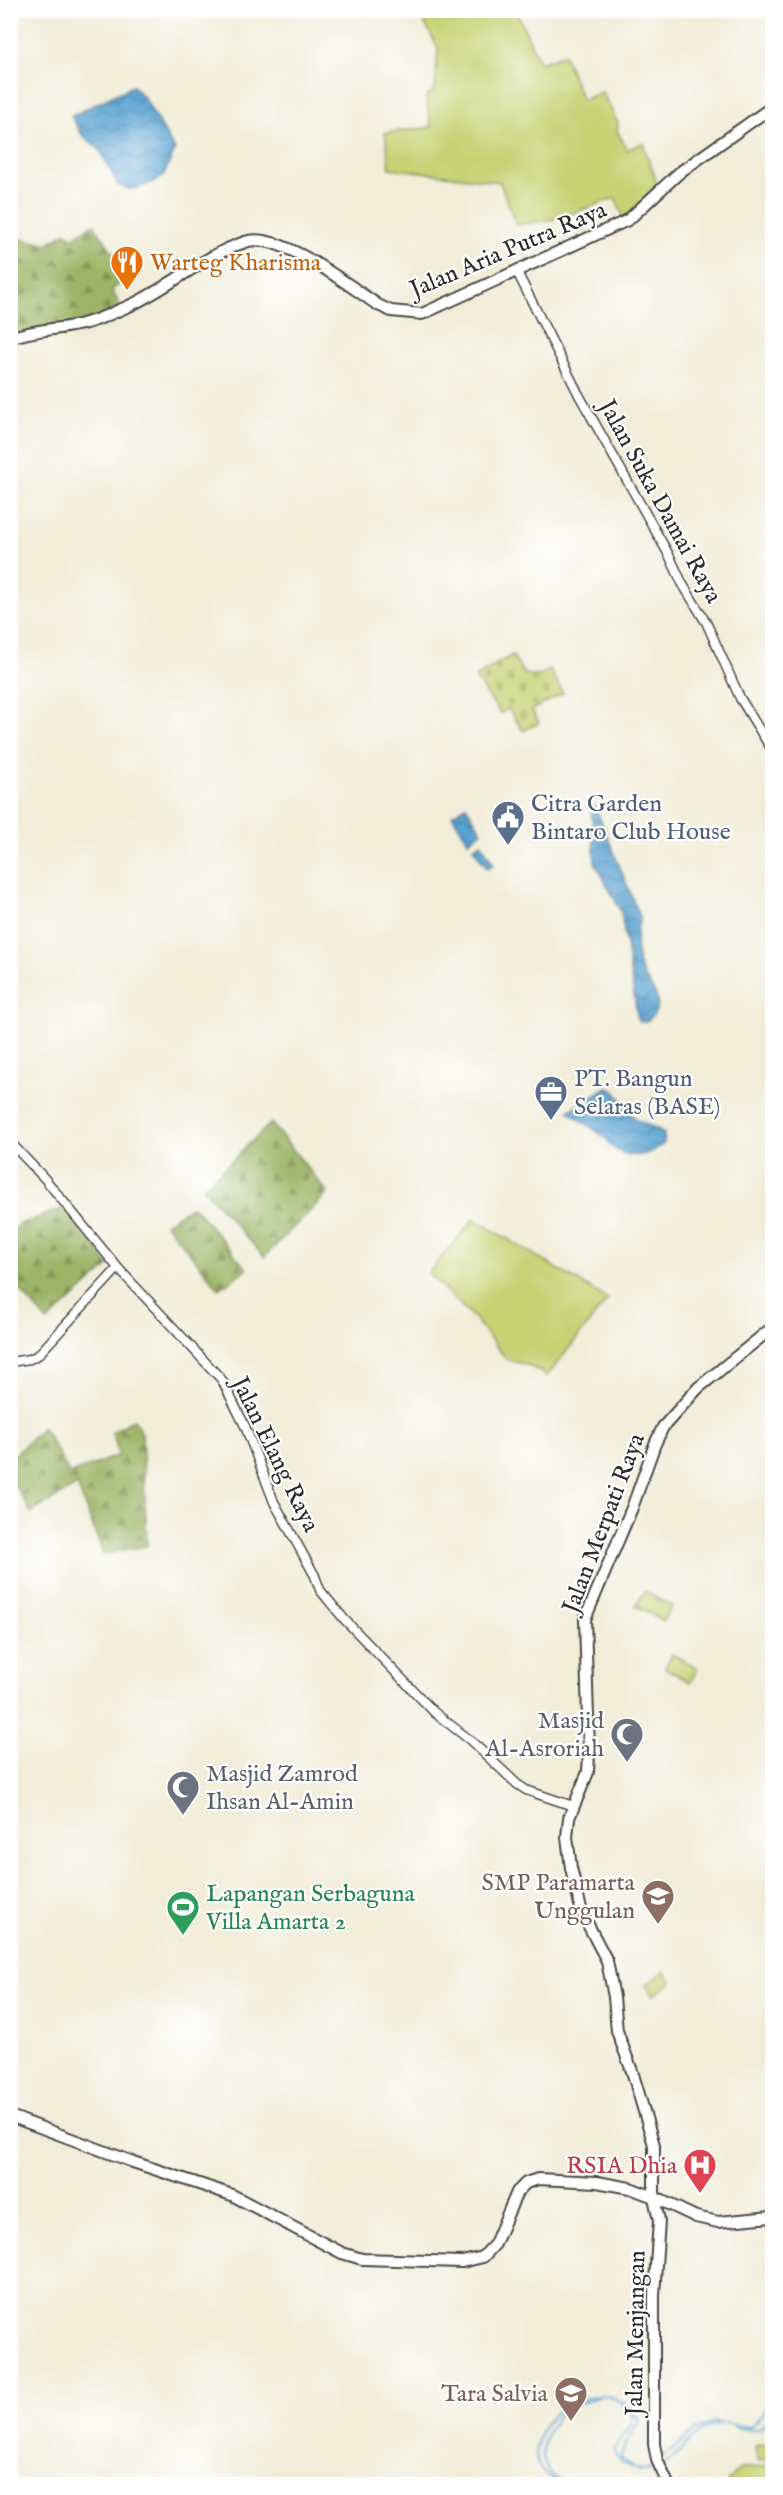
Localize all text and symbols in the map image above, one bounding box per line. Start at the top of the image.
street label: Jalan Aria Putra Raya [403,195,612,307]
restaurant icon: Warteg Kharisma [109,244,145,291]
place label: Warteg Kharisma [150,248,322,279]
street label: Jalan Suka Damai Raya [589,392,729,610]
place label: Citra Garden Bintaro Club House [531,789,731,848]
public building icon: Citra Garden Bintaro Club House [490,799,526,846]
place label: PT. Bangun Selaras (BASE) [574,1064,720,1123]
office icon: PT. Bangun Selaras (BASE) [533,1074,569,1121]
street label: Jalan Elang Raya [222,1369,326,1538]
street label: Jalan Merpati Raya [555,1429,653,1621]
place label: Masjid Al-Asroriah [484,1706,604,1765]
mosque icon: Masjid Al-Asroriah [609,1716,645,1763]
place label: Masjid Zamrod Ihsan Al-Amin [206,1759,358,1818]
mosque icon: Masjid Zamrod Ihsan Al-Amin [165,1769,201,1816]
place label: SMP Paramarta Unggulan [481,1868,636,1927]
school or university icon: SMP Paramarta Unggulan [640,1878,676,1925]
place label: Lapangan Serbaguna Villa Amarta 2 [205,1879,416,1938]
sports icon: Lapangan Serbaguna Villa Amarta 2 [165,1889,201,1936]
hospital icon: RSIA Dhia [682,2147,718,2194]
place label: RSIA Dhia [566,2151,678,2182]
street label: Jalan Menjangan [620,2250,653,2419]
school or university icon: Tara Salvia [553,2375,589,2422]
place label: Tara Salvia [441,2379,549,2410]

